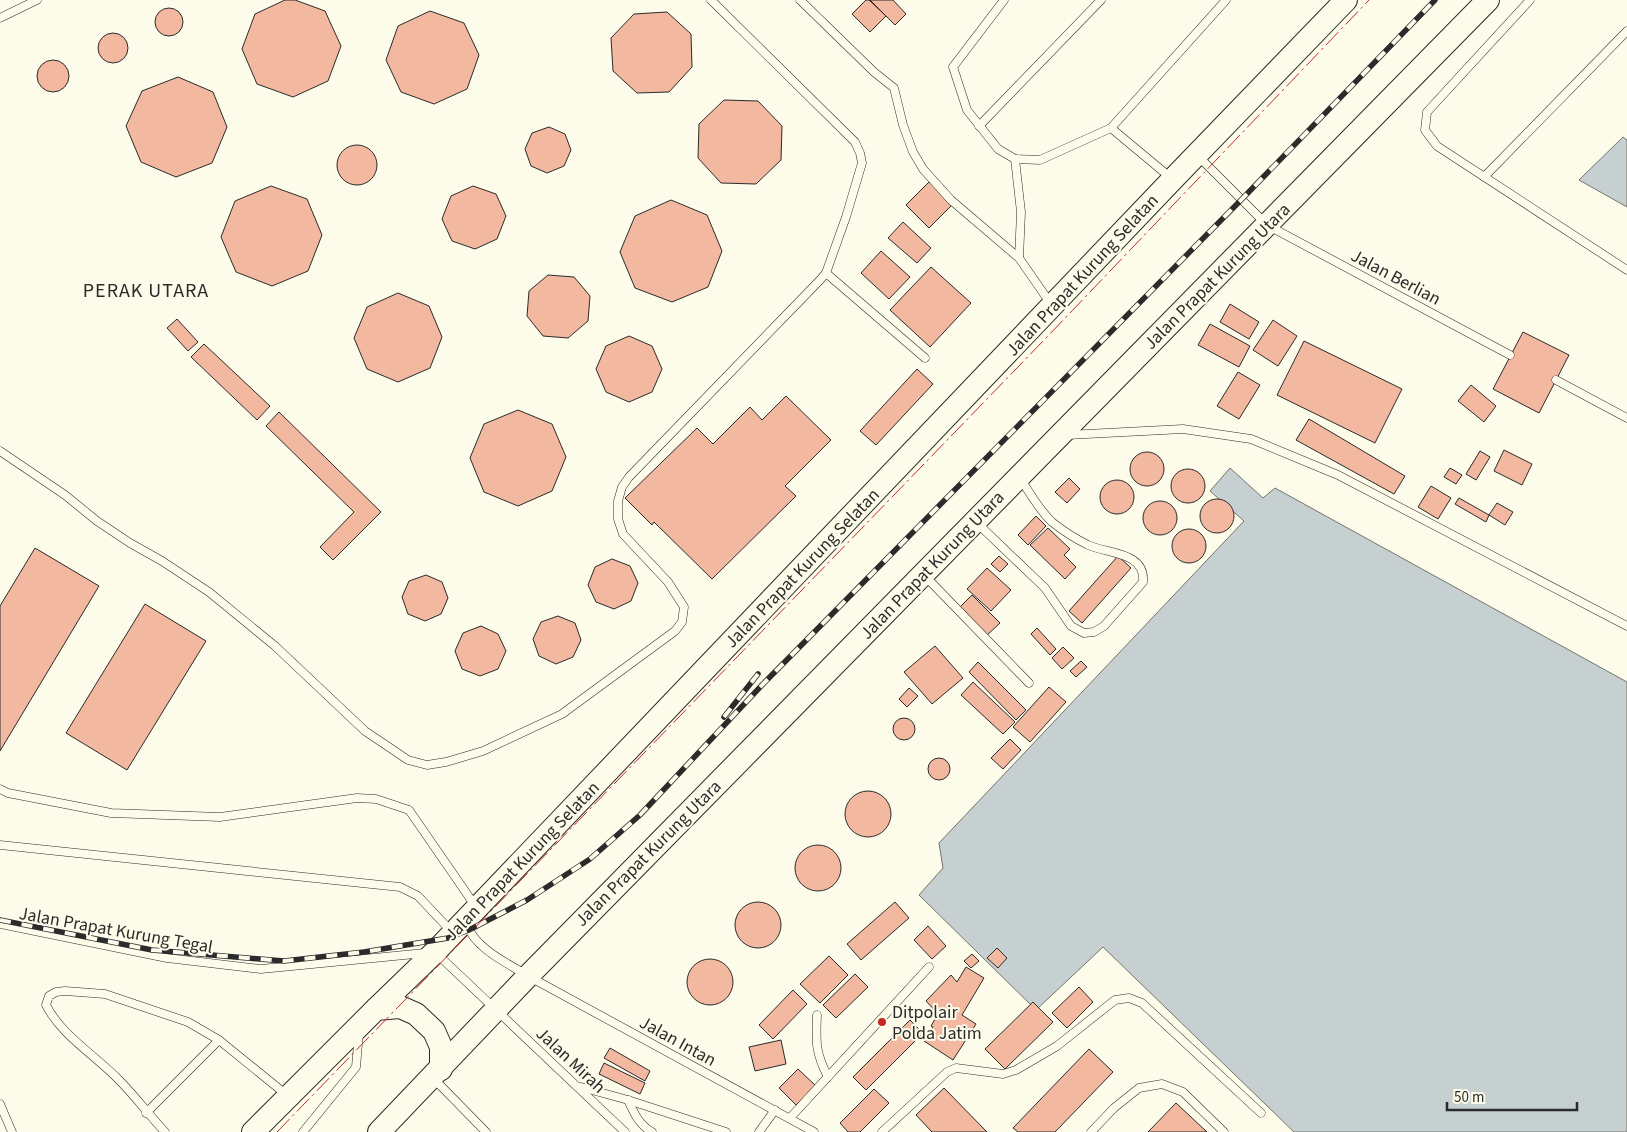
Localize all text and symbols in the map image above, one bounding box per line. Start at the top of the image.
street label: Jalan Prapat Kurung Selatan [1001,189,1164,362]
street label: Jalan Prapat Kurung Utara [1139,198,1296,355]
street label: Jalan Berlian [1346,243,1445,312]
district label: PERAK UTARA [83,277,209,305]
street label: Jalan Prapat Kurung Selatan [719,483,885,654]
street label: Jalan Prapat Kurung Utara [855,485,1010,645]
street label: Jalan Prapat Kurung Utara [570,775,727,932]
street label: Jalan Prapat Kurung Selatan [439,776,605,947]
street label: Jalan Prapat Kurung Tegal [17,901,215,960]
place label: Ditpolair Polda Jatim [892,1000,982,1046]
street label: Jalan Intan [635,1010,721,1073]
marker: Ditpolair Polda Jatim [876,1016,888,1028]
street label: Jalan Mirah [530,1022,611,1099]
scale bar [1447,1080,1577,1112]
text: 50 m [1454,1087,1484,1108]

